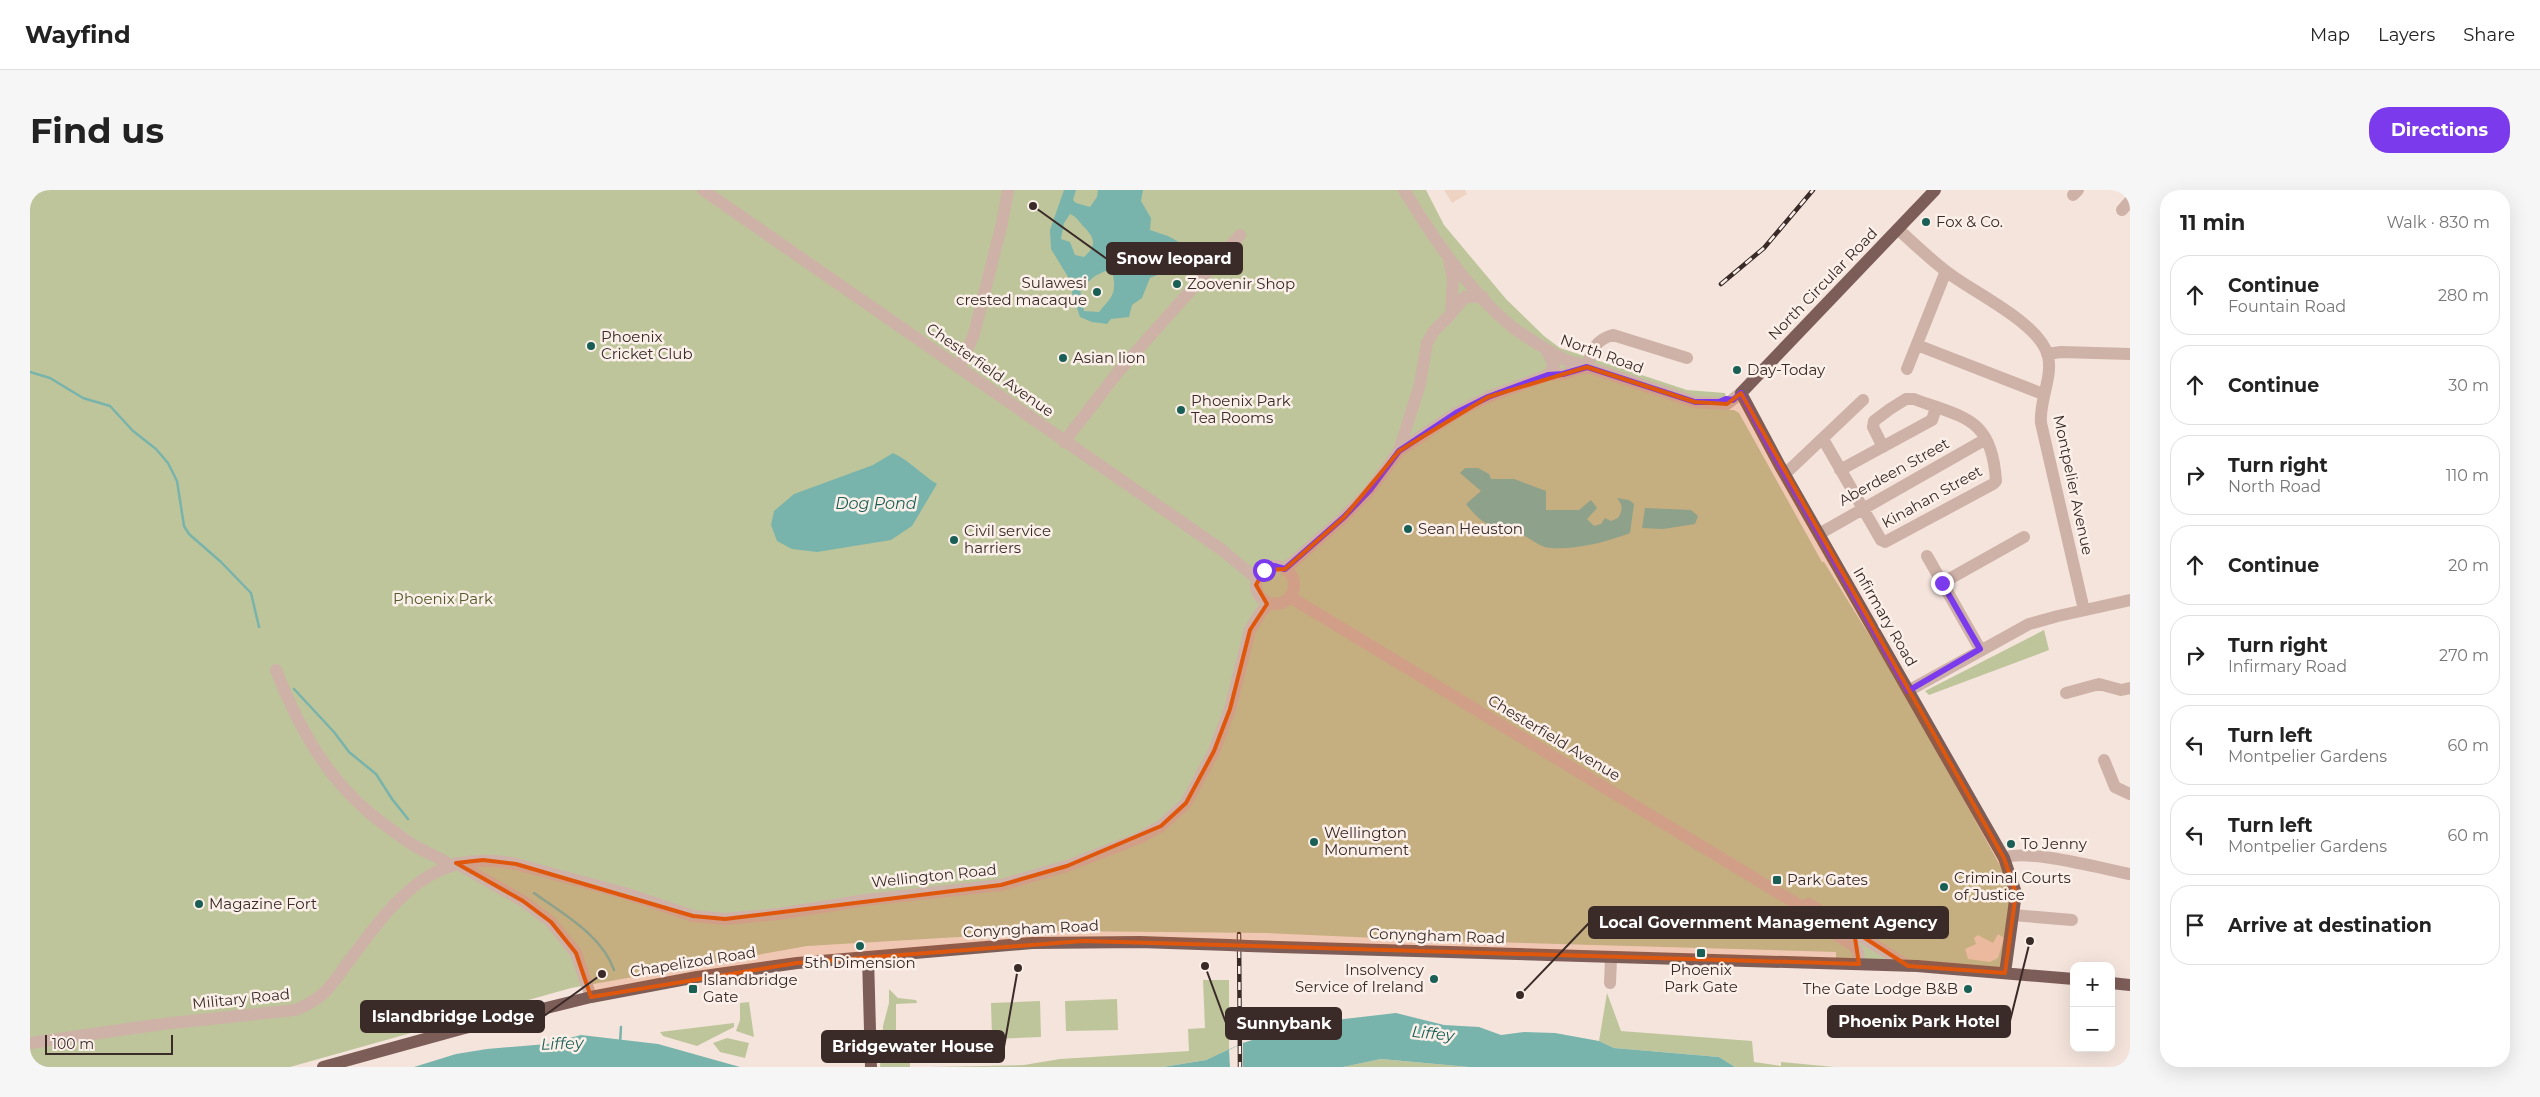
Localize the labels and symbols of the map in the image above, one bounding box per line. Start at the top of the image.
place label: Fox & Co. [1936,212,2003,231]
marker: Fox & Co. [1920,216,1932,228]
street label: North Circular Road [1764,223,1881,344]
callout: Snow leopard [1107,243,1242,274]
text: Snow leopard [1116,249,1232,268]
place label: Sulawesi crested macaque [956,273,1087,309]
place label: Zoovenir Shop [1187,274,1295,293]
marker: Zoovenir Shop [1171,278,1183,290]
marker: Sulawesi crested macaque [1091,286,1103,298]
street label: Chesterfield Avenue [923,318,1058,421]
place label: Phoenix Cricket Club [601,327,693,363]
street label: North Road [1558,330,1646,377]
marker: Phoenix Cricket Club [585,340,597,352]
place label: Asian lion [1073,348,1146,367]
marker: Asian lion [1057,352,1069,364]
place label: Day-Today [1747,360,1826,379]
marker: Day-Today [1731,364,1743,376]
place label: Phoenix Park Tea Rooms [1191,391,1291,427]
marker: Phoenix Park Tea Rooms [1175,404,1187,416]
street label: Montpelier Avenue [2049,413,2098,557]
street label: Aberdeen Street [1835,433,1952,510]
street label: Kinahan Street [1878,461,1985,532]
water label: Dog Pond [835,494,917,513]
place label: Sean Heuston [1418,519,1523,538]
place label: Civil service harriers [964,521,1051,557]
marker: Sean Heuston [1402,523,1414,535]
marker: Civil service harriers [948,534,960,546]
route start [1253,559,1276,582]
street label: Infirmary Road [1849,564,1922,670]
route end [1931,572,1954,595]
park label: Phoenix Park [393,589,493,608]
street label: Chesterfield Avenue [1485,690,1624,785]
place label: Wellington Monument [1324,823,1409,859]
place label: To Jenny [2021,834,2088,853]
marker: Wellington Monument [1308,836,1320,848]
marker: To Jenny [2005,838,2017,850]
street label: Wellington Road [870,859,998,892]
place label: Criminal Courts of Justice [1954,868,2071,904]
place label: Park Gates [1787,870,1868,889]
marker: Park Gates [1771,874,1783,886]
marker: Criminal Courts of Justice [1938,881,1950,893]
place label: Magazine Fort [209,894,317,913]
marker: Magazine Fort [193,898,205,910]
callout: Local Government Management Agency [1589,907,1948,938]
text: Local Government Management Agency [1599,913,1938,932]
street label: Conyngham Road [962,915,1099,942]
street label: Conyngham Road [1369,924,1505,947]
marker: 5th Dimension [854,940,866,952]
street label: Chapelizod Road [629,942,757,981]
marker: Phoenix Park Gate [1695,947,1707,959]
place label: 5th Dimension [804,953,916,972]
place label: Insolvency Service of Ireland [1295,960,1425,996]
place label: Phoenix Park Gate [1664,960,1738,996]
place label: Islandbridge Gate [703,970,798,1006]
marker: Insolvency Service of Ireland [1428,973,1440,985]
place label: The Gate Lodge B&B [1803,979,1958,998]
marker: Islandbridge Gate [687,983,699,995]
marker: The Gate Lodge B&B [1962,983,1974,995]
street label: Military Road [191,984,291,1013]
callout: Islandbridge Lodge [361,1001,544,1032]
callout: Phoenix Park Hotel [1828,1006,2010,1037]
text: Islandbridge Lodge [372,1007,534,1026]
callout: Sunnybank [1226,1008,1341,1039]
text: Phoenix Park Hotel [1838,1012,2000,1031]
text: Sunnybank [1236,1014,1332,1033]
water label: Liffey [1411,1022,1456,1045]
callout: Bridgewater House [822,1031,1004,1062]
scale bar [45,1032,172,1055]
water label: Liffey [540,1033,585,1054]
text: Bridgewater House [832,1037,994,1056]

